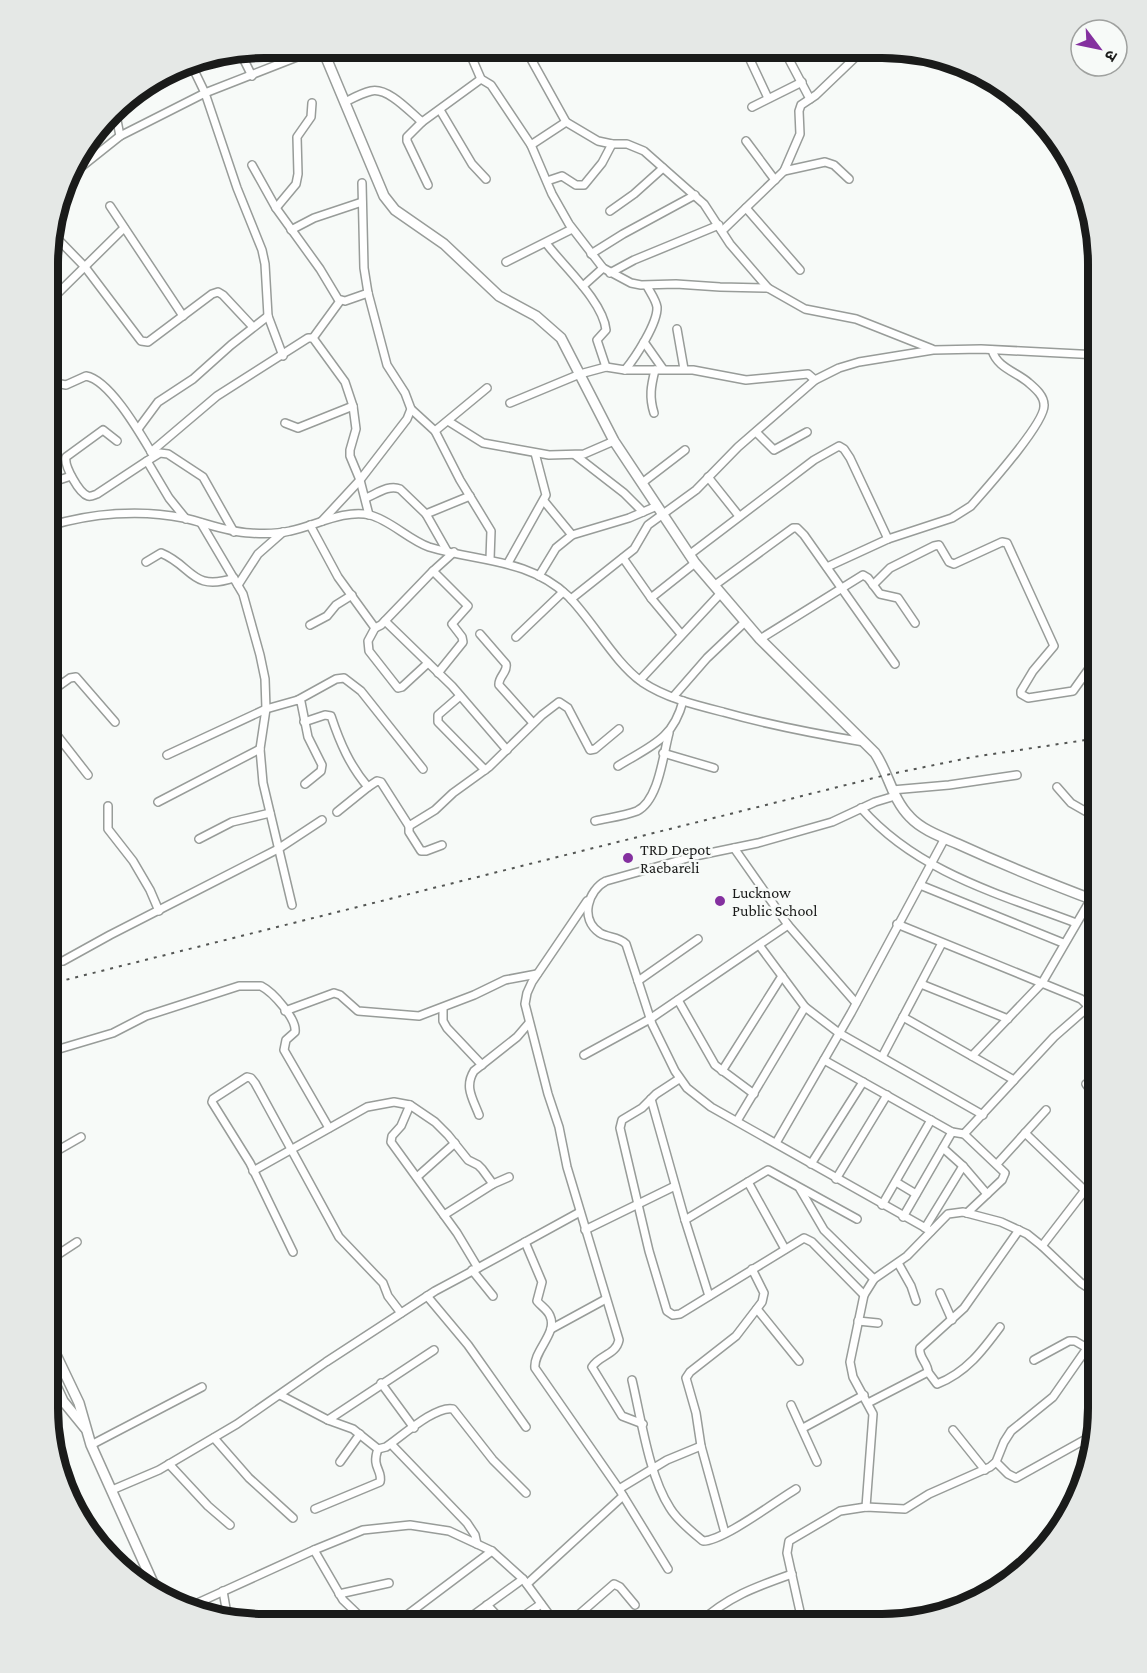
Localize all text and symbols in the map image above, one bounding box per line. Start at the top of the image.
north arrow [1069,18,1129,78]
text: उ [1101,47,1121,65]
place label: TRD Depot Raebareli [640,841,711,876]
marker: TRD Depot Raebareli [621,851,635,865]
place label: Lucknow Public School [732,884,817,919]
marker: Lucknow Public School [713,894,727,908]

